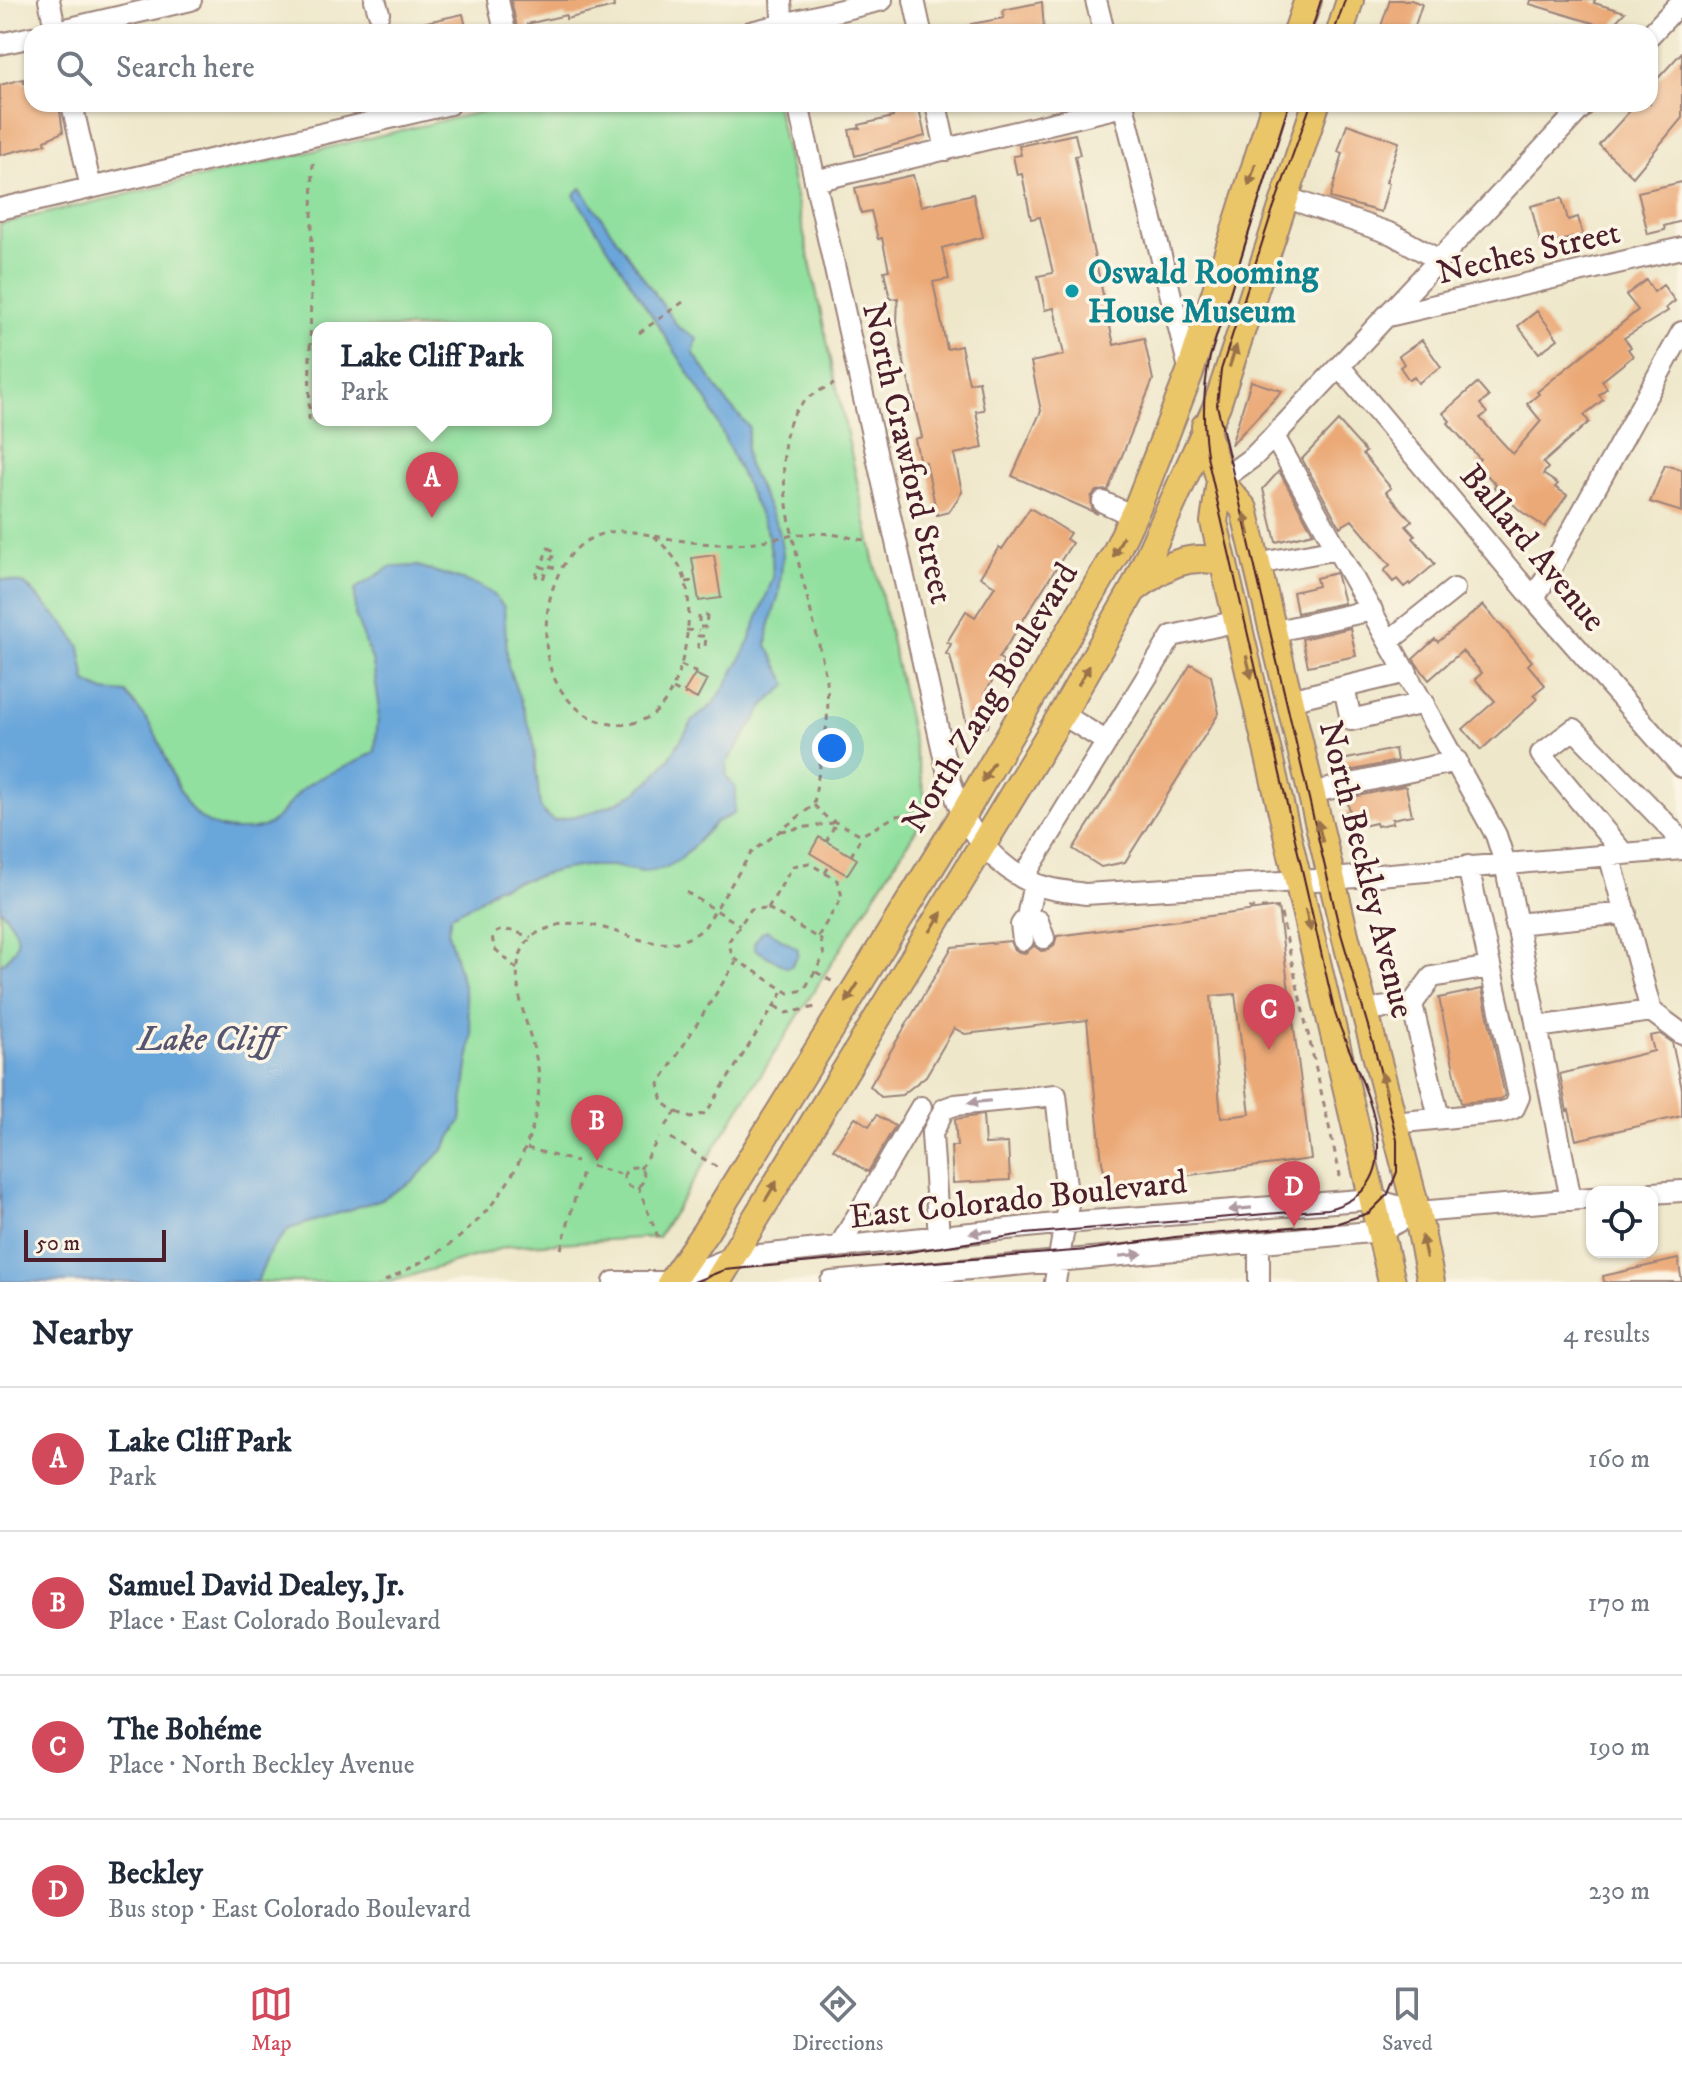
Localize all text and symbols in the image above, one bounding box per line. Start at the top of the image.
search box [24,24,1658,112]
icon: search [52,46,96,90]
text: Search here [116,50,255,87]
one-way arrow [1246,163,1258,187]
street label: Neches Street [1433,211,1624,294]
place label: Oswald Rooming House Museum [1088,252,1320,333]
marker: Oswald Rooming House Museum [1063,282,1081,300]
street label: North Crawford Street [852,299,962,608]
popup [312,322,552,426]
text: Lake Cliff Park [340,339,524,376]
one-way arrow [1227,344,1240,368]
text: Park [340,376,389,409]
pin: A [406,452,458,518]
street label: Ballard Avenue [1450,456,1615,641]
one-way arrow [1241,512,1253,537]
one-way arrow [1112,535,1125,558]
street label: North Zang Boulevard [893,555,1088,841]
one-way arrow [1243,654,1255,679]
one-way arrow [1077,664,1091,686]
street label: North Beckley Avenue [1309,716,1423,1023]
your location [812,728,852,768]
one-way arrow [981,761,995,783]
one-way arrow [1313,818,1325,843]
one-way arrow [1302,907,1315,932]
one-way arrow [928,911,943,932]
one-way arrow [845,982,859,1004]
pin: C [1243,984,1295,1050]
water label: Lake Cliff [136,1017,288,1062]
one-way arrow [1377,1070,1390,1095]
pin: B [571,1095,623,1161]
one-way arrow [966,1096,991,1109]
street label: East Colorado Boulevard [847,1161,1189,1239]
pin: D [1268,1161,1320,1227]
one-way arrow [764,1180,778,1202]
map controls [1586,1186,1658,1258]
button: locate [1586,1186,1658,1258]
one-way arrow [1227,1203,1252,1216]
scale bar [24,1226,166,1262]
one-way arrow [968,1226,993,1239]
text: 50 m [36,1230,80,1257]
one-way arrow [1417,1235,1430,1260]
one-way arrow [1119,1248,1144,1261]
text: Nearby [32,1313,133,1355]
text: 4 results [1563,1318,1650,1351]
text: Lake Cliff Park [108,1424,292,1461]
text: A [50,1443,66,1476]
text: 160 m [1588,1443,1650,1476]
text: Park [108,1461,157,1494]
text: Samuel David Dealey, Jr. [108,1568,404,1605]
text: B [50,1587,66,1620]
text: 170 m [1588,1587,1650,1620]
text: Place · East Colorado Boulevard [108,1605,440,1638]
text: The Bohéme [108,1712,262,1749]
text: C [49,1731,67,1764]
text: 190 m [1588,1731,1650,1764]
text: Place · North Beckley Avenue [108,1749,414,1782]
text: Beckley [108,1856,203,1893]
text: D [48,1875,68,1908]
text: 230 m [1588,1875,1650,1908]
text: Bus stop · East Colorado Boulevard [108,1893,471,1926]
tab: Map [249,1982,293,2057]
tab: Directions [792,1982,883,2057]
tab: Saved [1382,1982,1433,2057]

